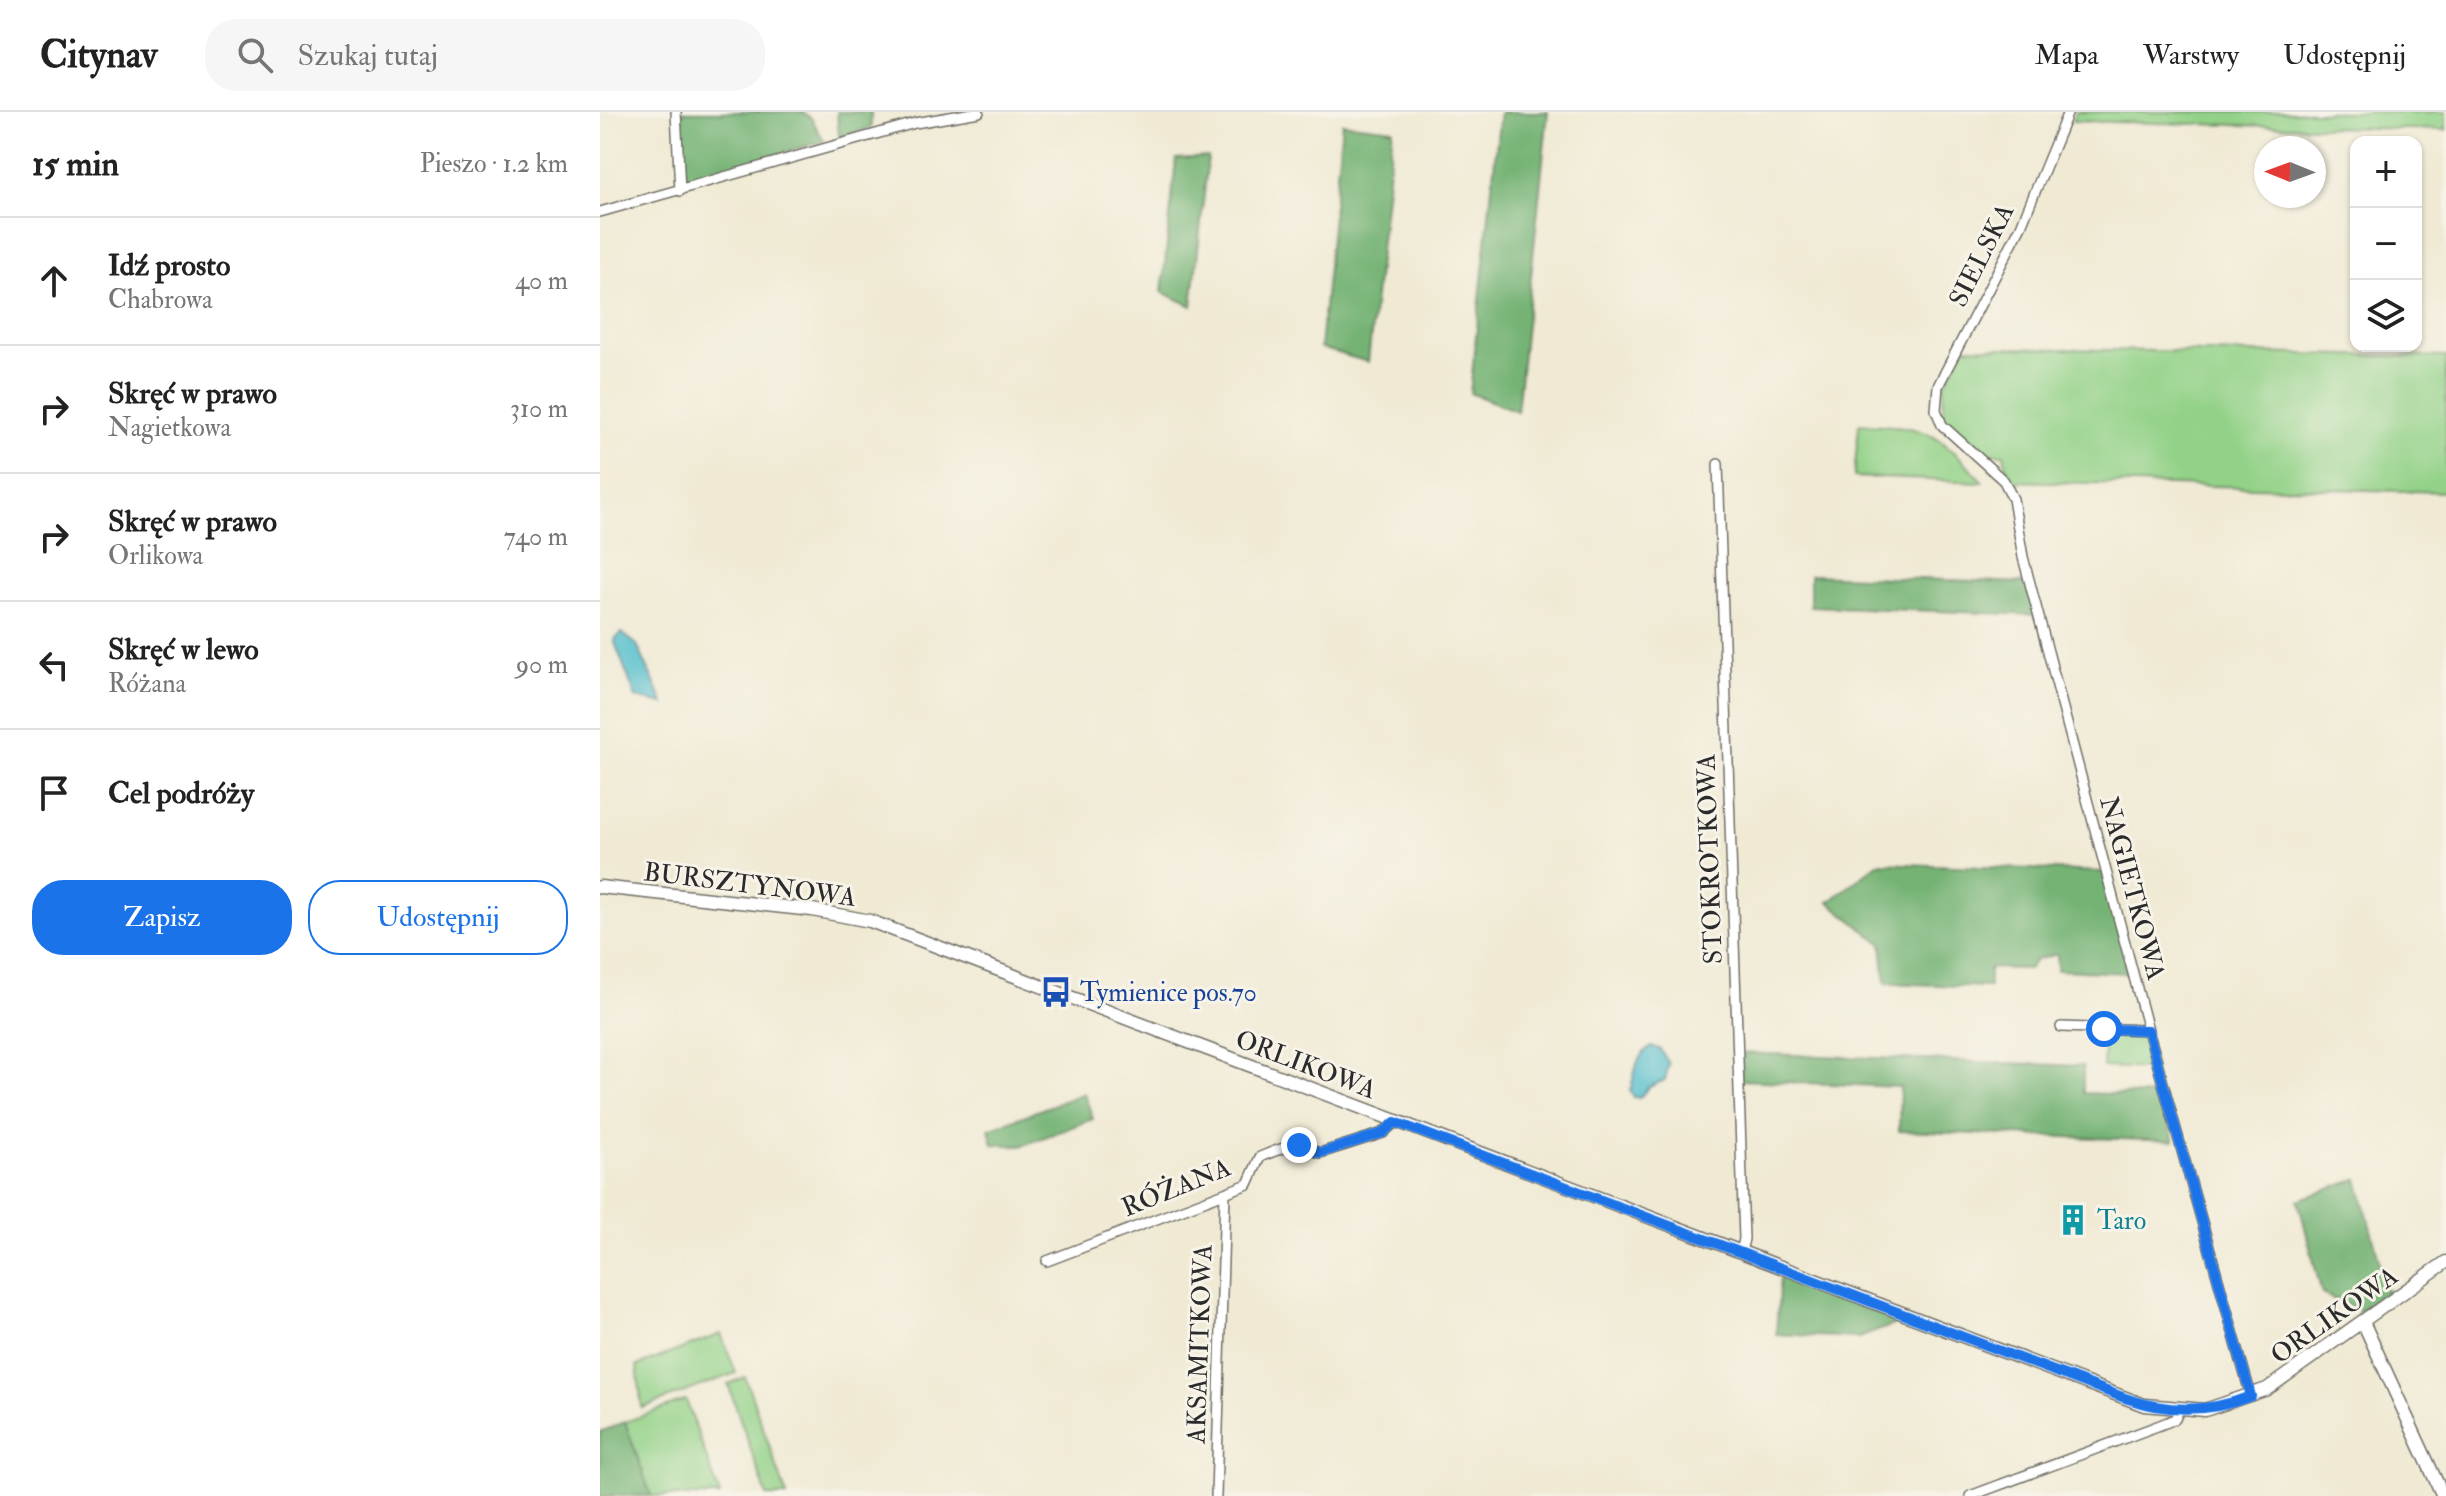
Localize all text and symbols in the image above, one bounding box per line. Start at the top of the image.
search box [205,19,765,91]
text: Citynav [40,31,157,79]
icon: search [233,33,277,77]
text: Szukaj tutaj [297,37,438,74]
text: Mapa [2035,38,2099,73]
text: Warstwy [2143,38,2239,73]
text: Udostępnij [2283,38,2406,73]
north arrow [2254,136,2326,208]
map controls [2350,136,2422,352]
button: + [2350,136,2422,208]
text: 15 min [32,143,119,186]
text: Pieszo · 1.2 km [420,148,568,180]
street label: SIELSKA [1942,198,2022,312]
button: − [2350,208,2422,280]
text: Idź prosto [108,247,230,284]
icon: ahead [32,259,76,303]
text: 40 m [515,265,568,297]
button: layers [2350,280,2422,352]
text: Chabrowa [108,284,213,316]
text: Skręć w prawo [108,375,277,412]
icon: right [32,387,76,431]
text: 310 m [510,393,568,425]
text: Nagietkowa [108,412,231,444]
text: Skręć w prawo [108,503,277,540]
icon: right [32,515,76,559]
text: 740 m [504,521,568,553]
text: Orlikowa [108,540,203,572]
text: Skręć w lewo [108,631,259,668]
icon: left [32,643,76,687]
text: 90 m [516,649,568,681]
text: Różana [108,668,186,700]
street label: STOKROTKOWA [1690,753,1730,965]
icon: arrive [32,771,76,815]
text: Cel podróży [108,775,254,812]
street label: NAGIETKOWA [2092,793,2172,984]
street label: BURSZTYNOWA [642,856,858,914]
button: Zapisz [32,880,292,955]
button: Udostępnij [308,880,568,955]
bus stop icon: Tymienice pos.70 [1039,975,1073,1009]
place label: Tymienice pos.70 [1080,977,1257,1010]
route start [2086,1011,2122,1047]
street label: ORLIKOWA [1231,1023,1381,1107]
route end [1281,1127,1317,1163]
street label: RÓŻANA [1117,1150,1236,1224]
building icon: Taro [2056,1203,2090,1237]
place label: Taro [2097,1205,2146,1237]
street label: AKSAMITKOWA [1180,1243,1219,1445]
street label: ORLIKOWA [2265,1260,2405,1371]

